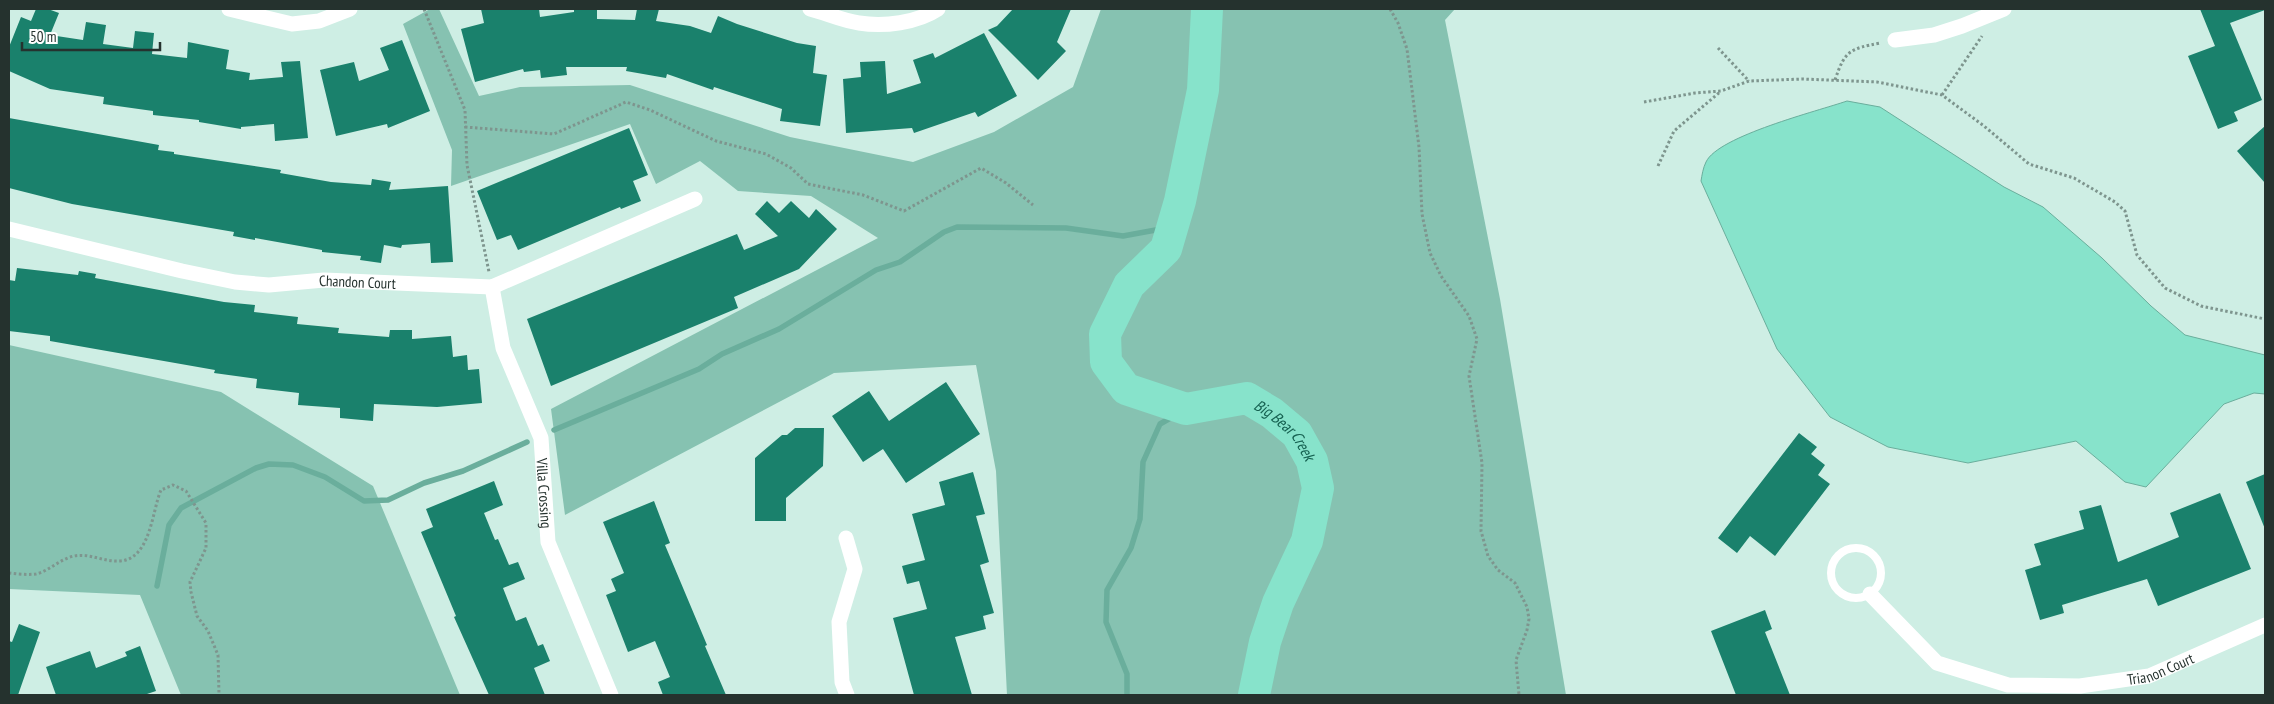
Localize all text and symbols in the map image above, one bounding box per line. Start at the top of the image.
scale bar [22,20,160,52]
text: 50 m [30,27,56,46]
street label: Chandon Court [318,270,396,292]
water label: Big Bear Creek [1251,395,1321,466]
street label: Villa Crossing [533,457,557,529]
street label: Trianon Court [2126,648,2196,689]

